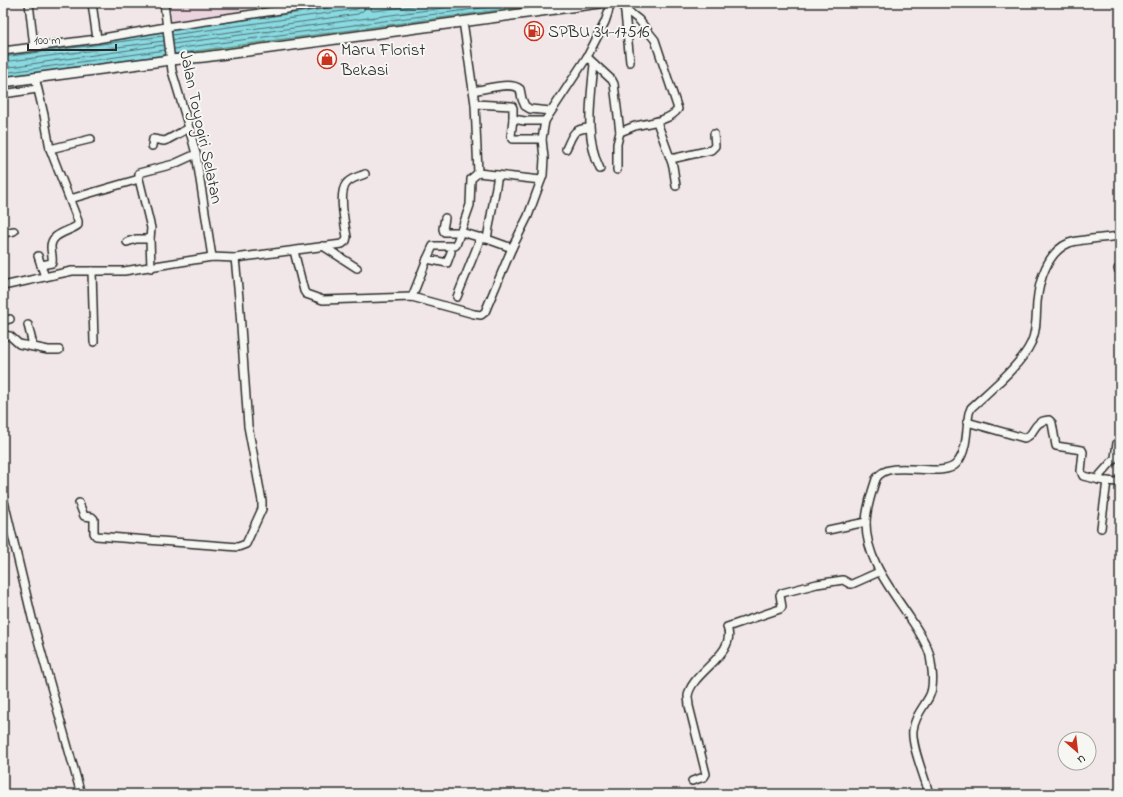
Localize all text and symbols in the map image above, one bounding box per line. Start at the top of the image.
fuel station icon: SPBU 34-17516 [523,20,545,42]
place label: SPBU 34-17516 [548,20,650,45]
scale bar [28,26,116,52]
text: 100 m [34,32,61,50]
place label: Maru Florist Bekasi [340,38,425,83]
street label: Jalan Toyogiri Selatan [170,48,229,207]
shop icon: Maru Florist Bekasi [316,48,338,70]
north arrow [1057,731,1097,771]
text: U [1074,750,1088,768]

